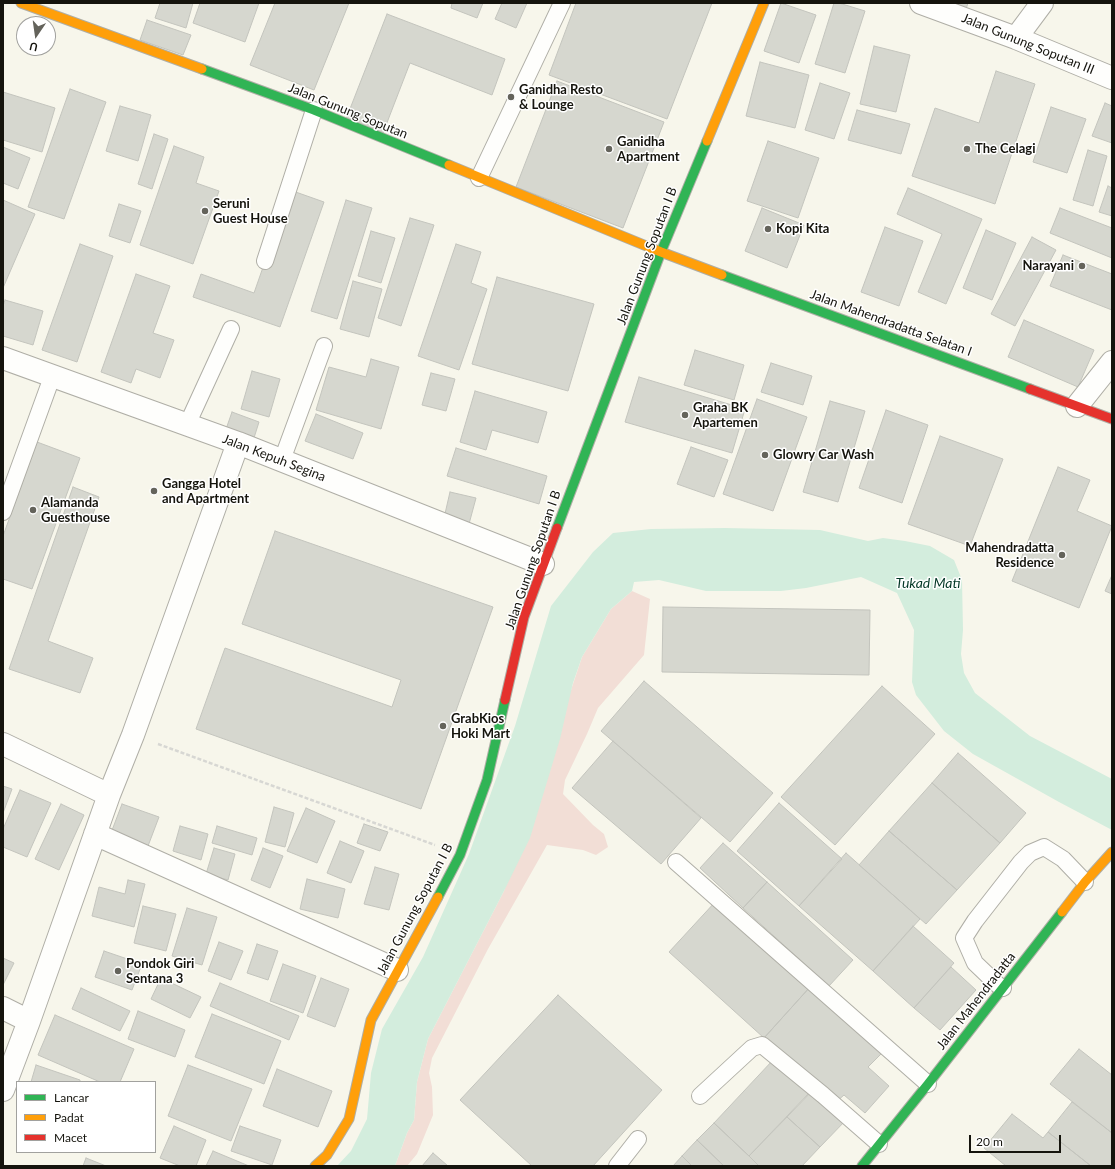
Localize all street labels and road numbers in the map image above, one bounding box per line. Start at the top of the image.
street label: Jalan Gunung Soputan III [959,10,1097,78]
street label: Jalan Gunung Soputan [286,80,410,142]
street label: Jalan Gunung Soputan I B [614,185,680,327]
street label: Jalan Mahendradatta Selatan I [808,286,974,360]
street label: Jalan Kepuh Segina [220,431,328,485]
street label: Jalan Gunung Soputan I B [502,488,564,632]
street label: Jalan Gunung Soputan I B [374,841,456,977]
street label: Jalan Mahendradatta [933,949,1019,1053]

